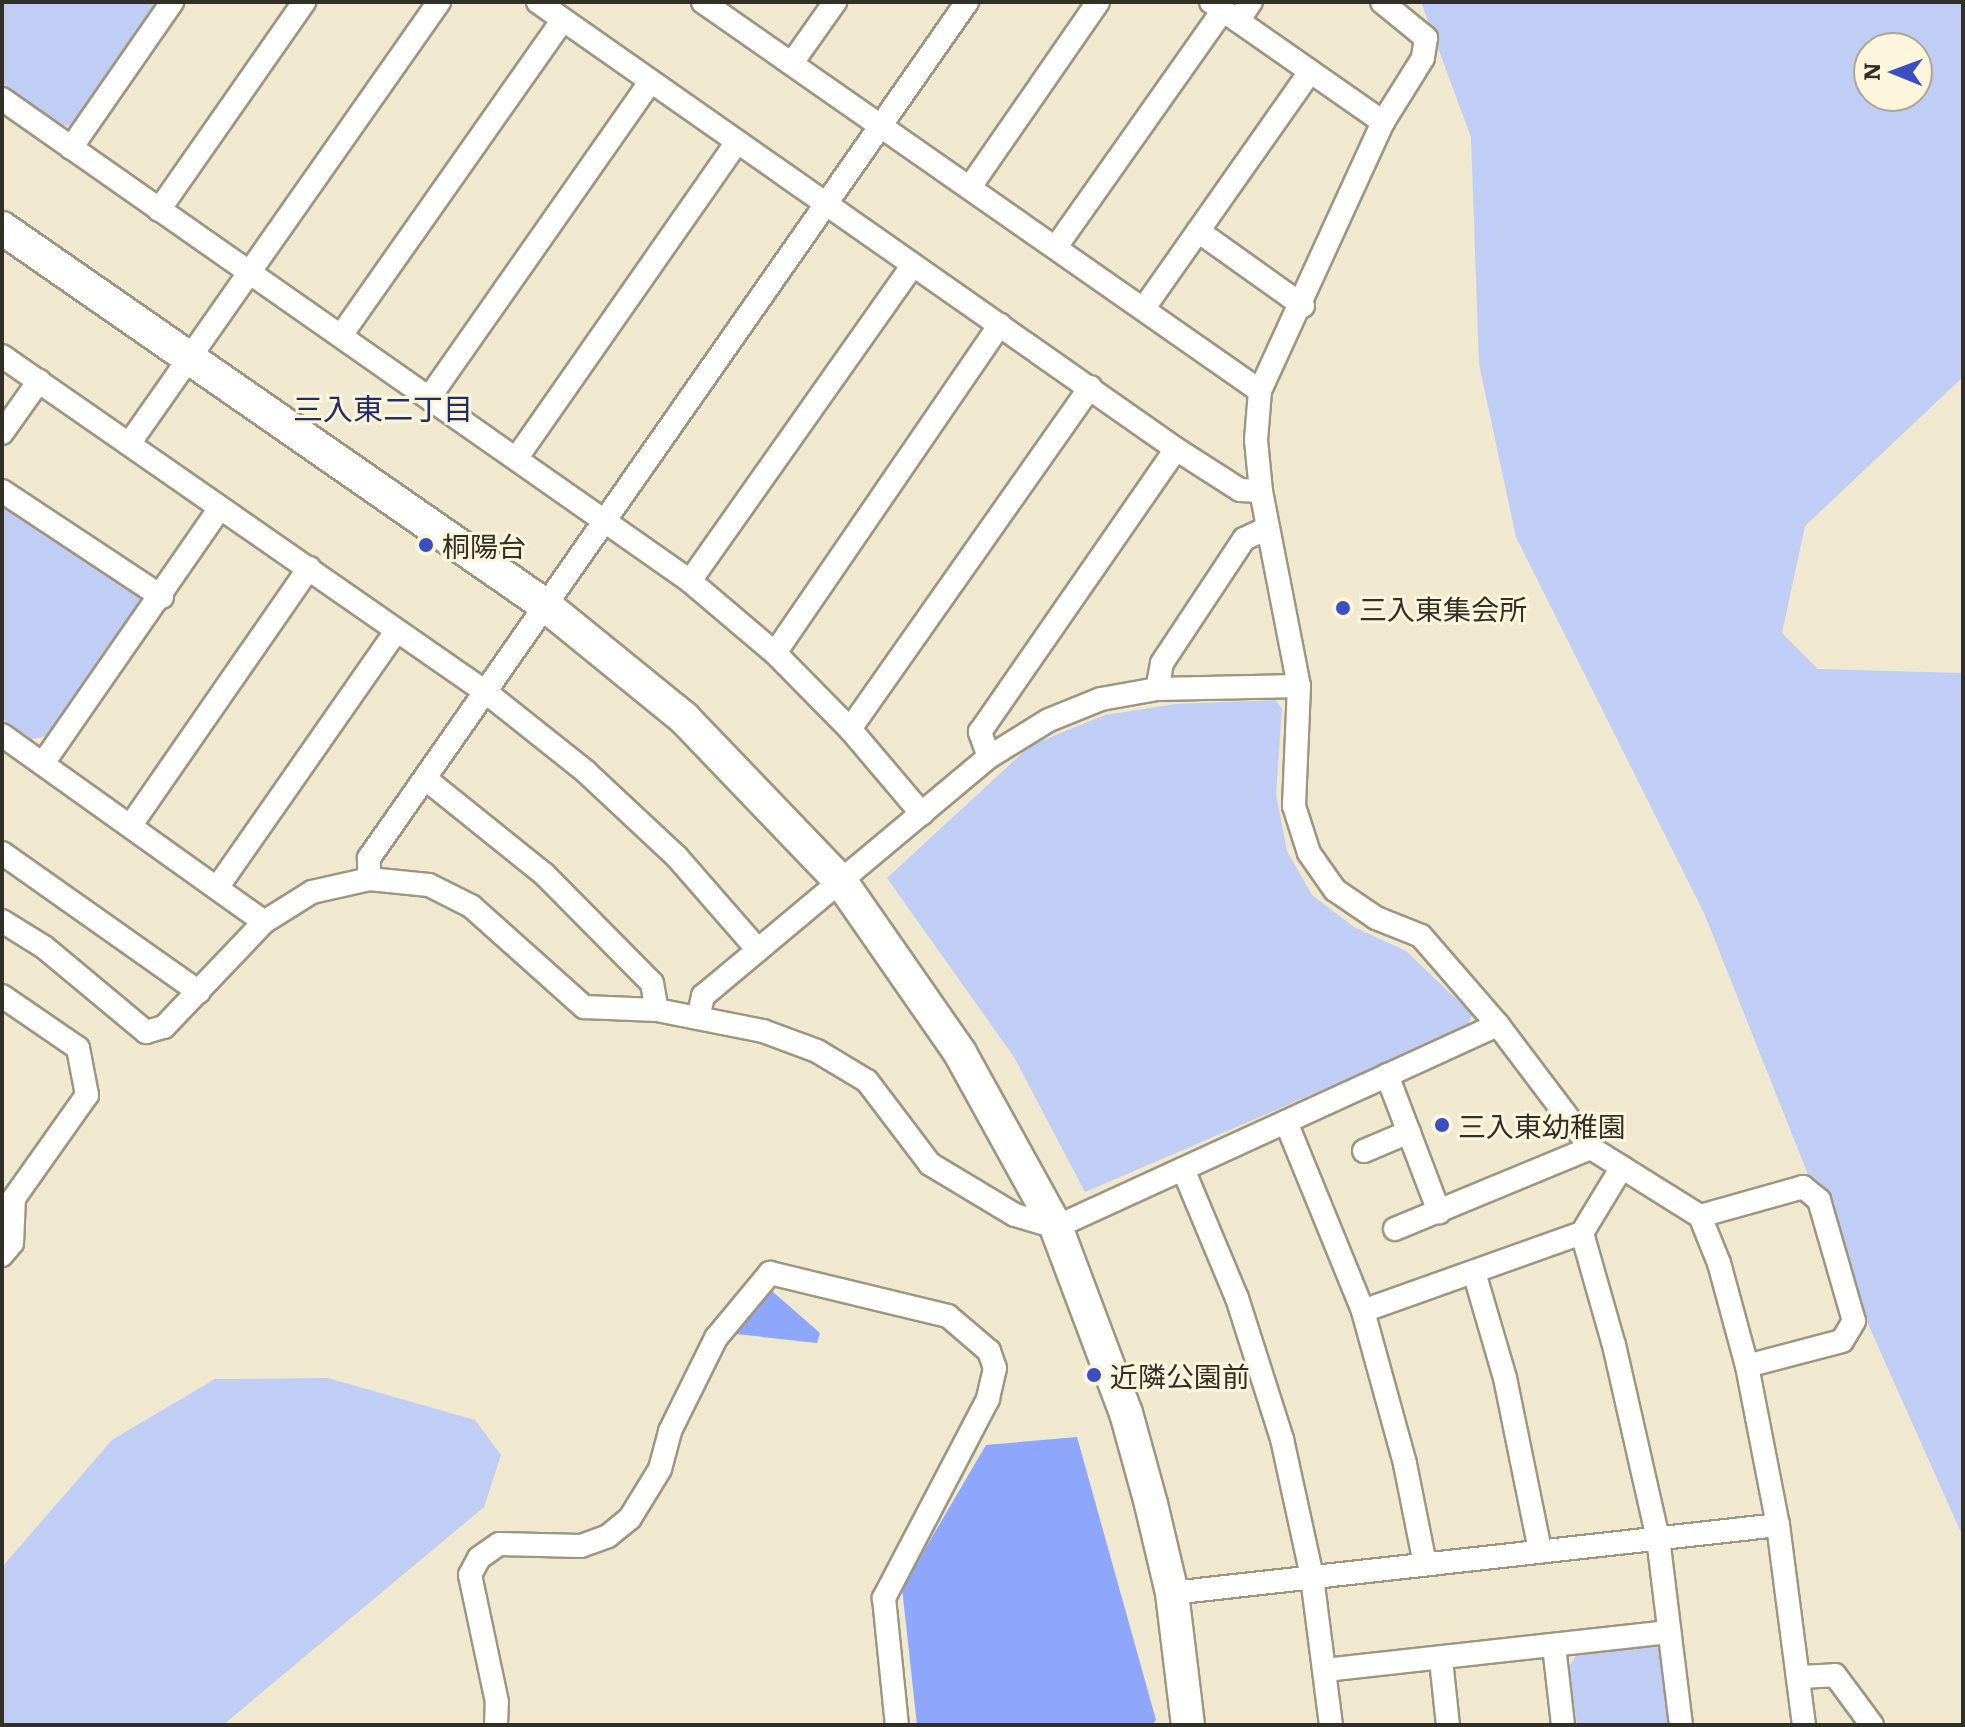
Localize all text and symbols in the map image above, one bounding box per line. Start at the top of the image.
north arrow [1853,32,1933,112]
text: N [1854,62,1887,81]
district label: 三入東二丁目 [293,389,473,425]
place label: 桐陽台 [442,528,526,562]
marker: 桐陽台 [417,536,435,554]
place label: 三入東集会所 [1359,591,1527,625]
marker: 三入東集会所 [1334,599,1352,617]
place label: 三入東幼稚園 [1458,1108,1626,1142]
marker: 三入東幼稚園 [1433,1116,1451,1134]
place label: 近隣公園前 [1110,1358,1250,1392]
marker: 近隣公園前 [1085,1366,1103,1384]

